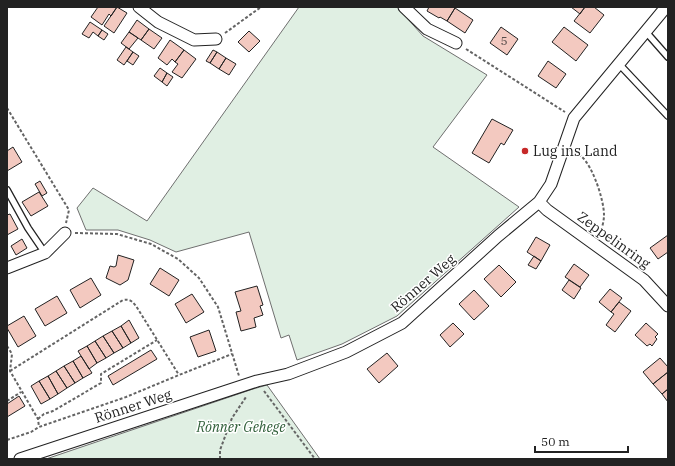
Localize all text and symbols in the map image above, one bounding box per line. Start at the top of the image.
house number: 5 [500,33,508,48]
place label: Lug ins Land [533,142,618,160]
marker: Lug ins Land [520,146,530,156]
street label: Zeppelinring [574,207,654,273]
street label: Rönner Weg [387,250,459,316]
street label: Rönner Weg [92,385,174,427]
park label: Rönner Gehege [195,418,286,436]
scale bar [535,428,628,454]
text: 50 m [541,434,570,449]

